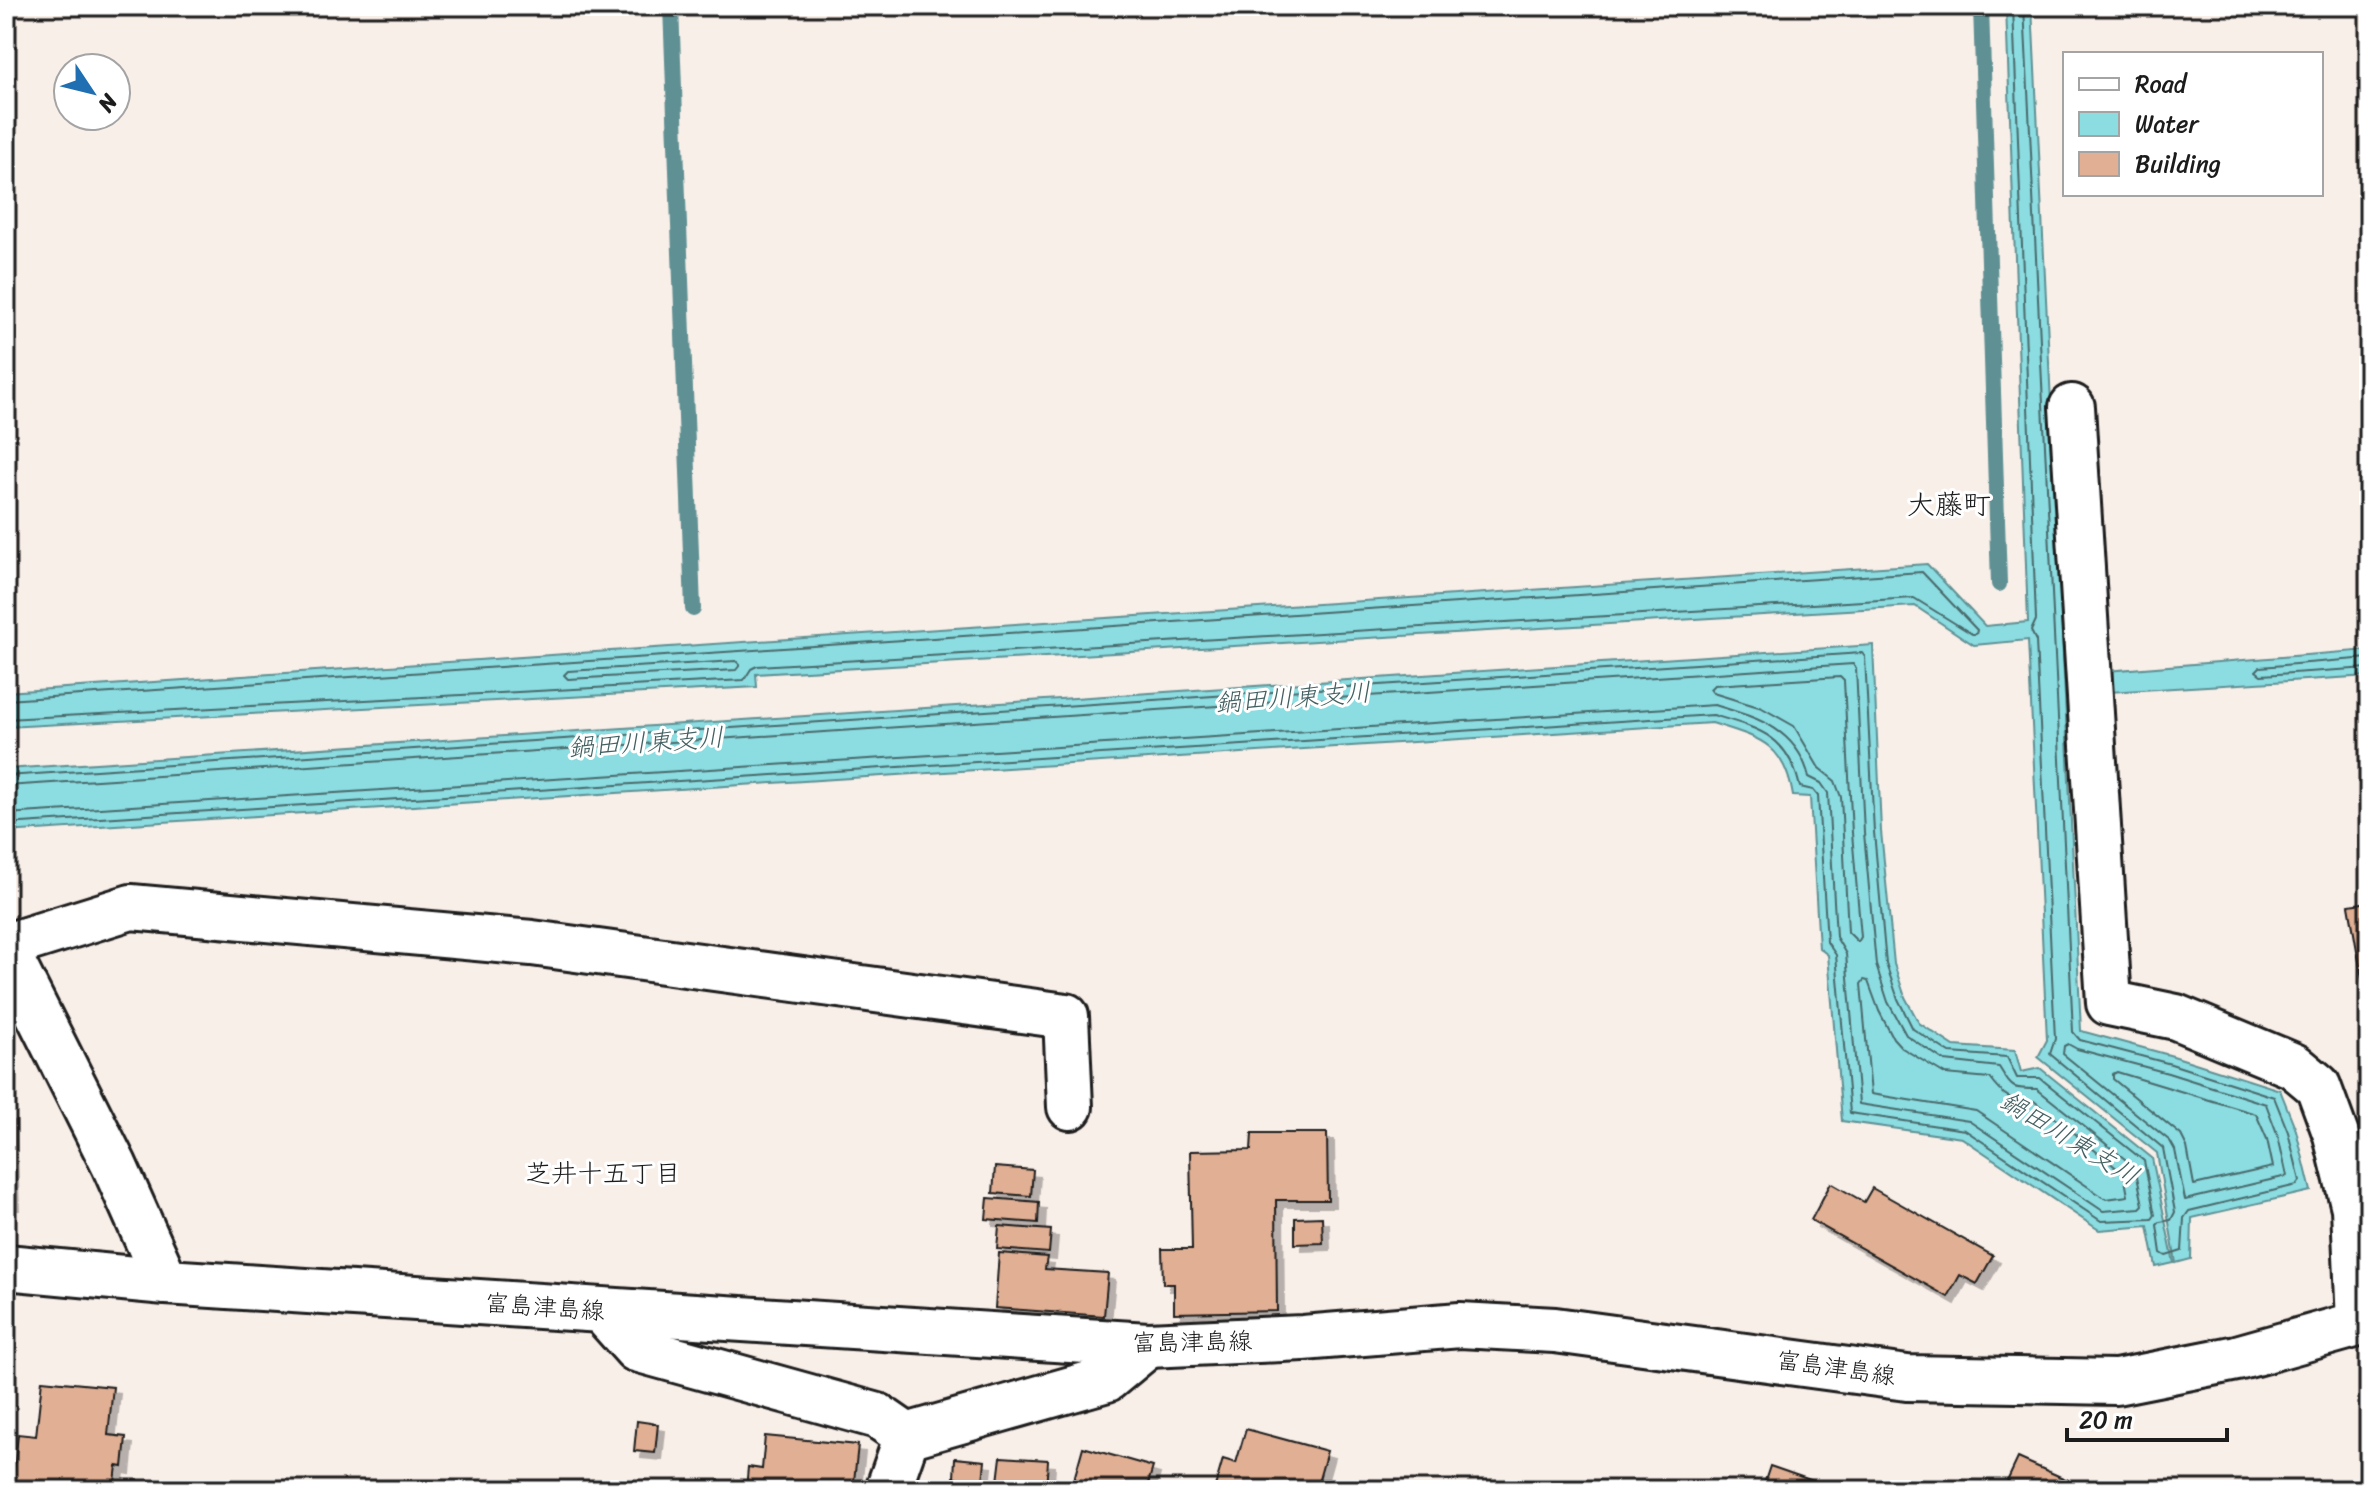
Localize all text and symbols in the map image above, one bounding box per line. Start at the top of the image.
north arrow [52,52,132,132]
legend [2063,52,2323,196]
text: Road [2135,63,2189,105]
text: N [87,85,129,121]
text: Water [2135,103,2200,145]
text: Building [2135,143,2221,185]
district label: 大藤町 [1907,480,1991,529]
water label: 鍋田川東支川 [1214,669,1372,725]
water label: 鍋田川東支川 [567,714,725,770]
water label: 鍋田川東支川 [1991,1078,2149,1198]
district label: 芝井十五丁目 [525,1150,681,1196]
street label: 富島津島線 [484,1282,606,1332]
street label: 富島津島線 [1132,1320,1252,1364]
street label: 富島津島線 [1774,1339,1898,1397]
scale bar [2067,1392,2227,1442]
text: 20 m [2079,1399,2133,1441]

